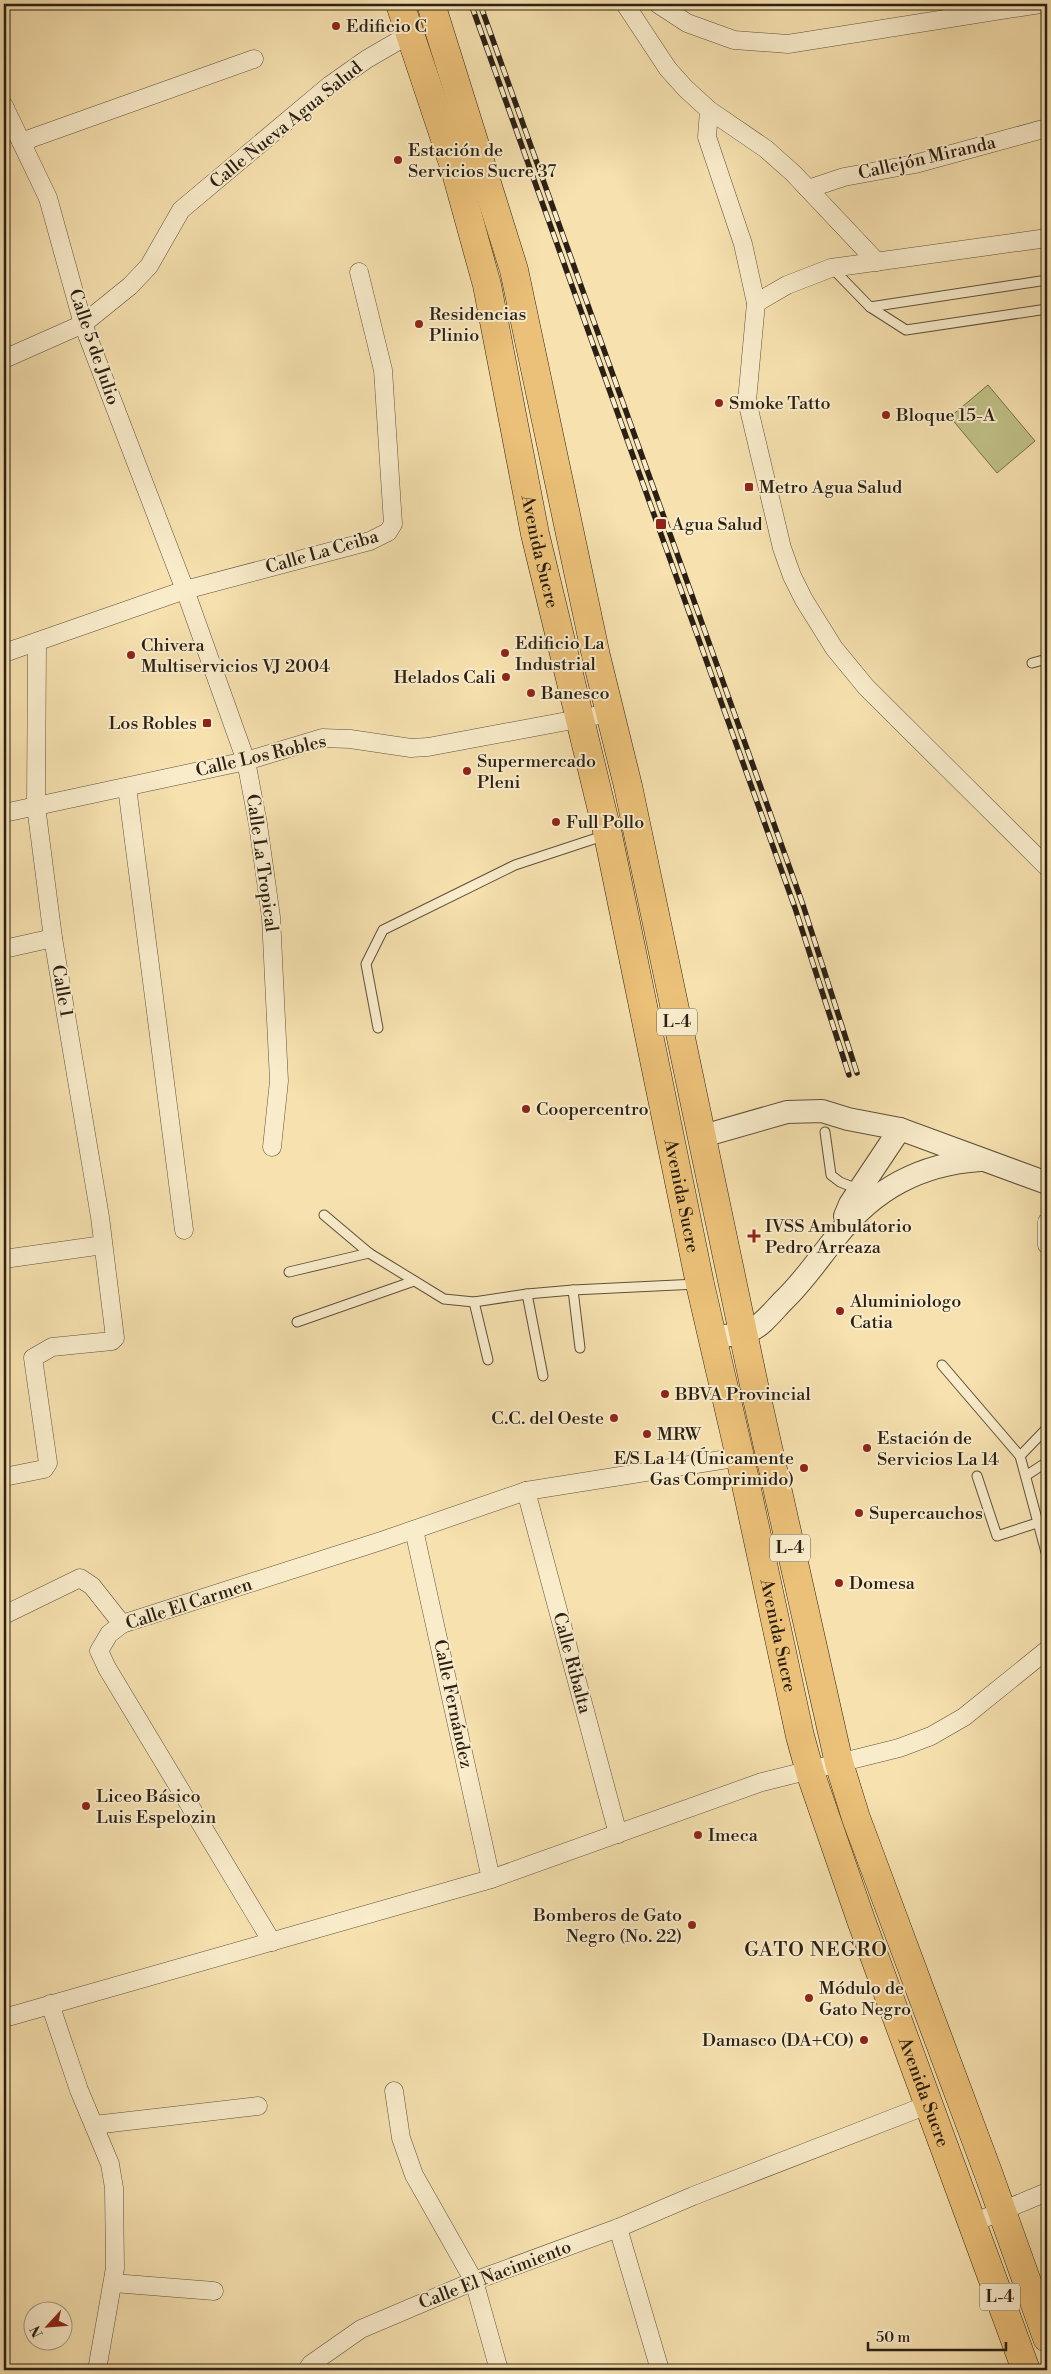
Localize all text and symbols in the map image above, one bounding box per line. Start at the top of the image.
place label: Edificio C [346,15,427,38]
marker: Edificio C [330,20,342,32]
street label: Calle Nueva Agua Salud [205,56,368,194]
street label: Callejón Miranda [856,131,999,185]
place label: Estación de Servicios Sucre 37 [408,139,556,183]
marker: Estación de Servicios Sucre 37 [392,154,404,166]
street label: Calle 5 de Julio [63,286,125,408]
place label: Residencias Plinio [429,303,526,347]
marker: Residencias Plinio [413,318,425,330]
place label: Smoke Tatto [729,392,831,415]
marker: Smoke Tatto [713,397,725,409]
place label: Bloque 15-A [895,404,996,427]
marker: Bloque 15-A [880,409,892,421]
place label: Metro Agua Salud [759,476,903,499]
marker: Metro Agua Salud [743,481,755,493]
street label: Avenida Sucre [516,492,564,610]
place label: Agua Salud [671,513,763,536]
marker: Agua Salud [654,517,668,531]
street label: Calle La Ceiba [263,525,382,579]
place label: Edificio La Industrial [515,632,605,676]
place label: Chivera Multiservicios VJ 2004 [141,634,330,678]
marker: Edificio La Industrial [499,647,511,659]
marker: Chivera Multiservicios VJ 2004 [125,649,137,661]
place label: Helados Cali [393,666,496,689]
marker: Helados Cali [500,671,512,683]
place label: Banesco [540,682,610,705]
marker: Banesco [525,687,537,699]
place label: Los Robles [108,712,197,735]
marker: Los Robles [201,717,213,729]
street label: Calle Los Robles [193,730,329,782]
place label: Supermercado Pleni [477,750,596,794]
marker: Supermercado Pleni [461,765,473,777]
street label: Calle La Tropical [241,793,283,934]
place label: Full Pollo [566,811,644,834]
marker: Full Pollo [550,816,562,828]
street label: Calle 1 [46,963,78,1019]
road number: L-4 [657,1009,697,1036]
place label: Coopercentro [536,1098,649,1121]
marker: Coopercentro [520,1103,532,1115]
street label: Avenida Sucre [659,1136,705,1255]
place label: IVSS Ambulatorio Pedro Arreaza [765,1215,912,1259]
marker: IVSS Ambulatorio Pedro Arreaza [747,1229,761,1243]
place label: Aluminiologo Catia [849,1290,961,1334]
marker: Aluminiologo Catia [834,1305,846,1317]
place label: BBVA Provincial [674,1383,811,1406]
marker: BBVA Provincial [659,1388,671,1400]
place label: C.C. del Oeste [491,1407,604,1430]
marker: C.C. del Oeste [608,1412,620,1424]
place label: MRW [657,1423,702,1446]
place label: Estación de Servicios La 14 [877,1427,999,1471]
marker: MRW [641,1428,653,1440]
marker: Estación de Servicios La 14 [861,1442,873,1454]
place label: E/S La 14 (Únicamente Gas Comprimido) [614,1447,794,1491]
marker: E/S La 14 (Únicamente Gas Comprimido) [798,1462,810,1474]
place label: Supercauchos [869,1502,983,1525]
marker: Supercauchos [853,1507,865,1519]
road number: L-4 [770,1535,810,1562]
place label: Domesa [849,1572,916,1595]
street label: Calle El Carmen [123,1573,255,1635]
street label: Avenida Sucre [755,1576,802,1694]
marker: Domesa [833,1577,845,1589]
street label: Calle Ribalta [547,1610,597,1717]
street label: Calle Fernández [428,1637,478,1771]
place label: Liceo Básico Luis Espelozin [96,1785,217,1829]
marker: Liceo Básico Luis Espelozin [80,1800,92,1812]
place label: Imeca [708,1824,759,1847]
marker: Imeca [692,1829,704,1841]
place label: Bomberos de Gato Negro (No. 22) [532,1904,682,1948]
marker: Bomberos de Gato Negro (No. 22) [686,1919,698,1931]
district label: GATO NEGRO [744,1938,888,1963]
place label: Módulo de Gato Negro [819,1977,911,2021]
marker: Módulo de Gato Negro [803,1992,815,2004]
place label: Damasco (DA+CO) [702,2029,854,2052]
street label: Avenida Sucre [893,2033,955,2150]
marker: Damasco (DA+CO) [858,2034,870,2046]
street label: Calle El Nacimiento [416,2235,574,2315]
road number: L-4 [980,2284,1020,2310]
north arrow [22,2302,72,2352]
scale bar [868,2319,1006,2351]
text: N [27,2322,48,2340]
text: 50 m [876,2328,910,2347]

